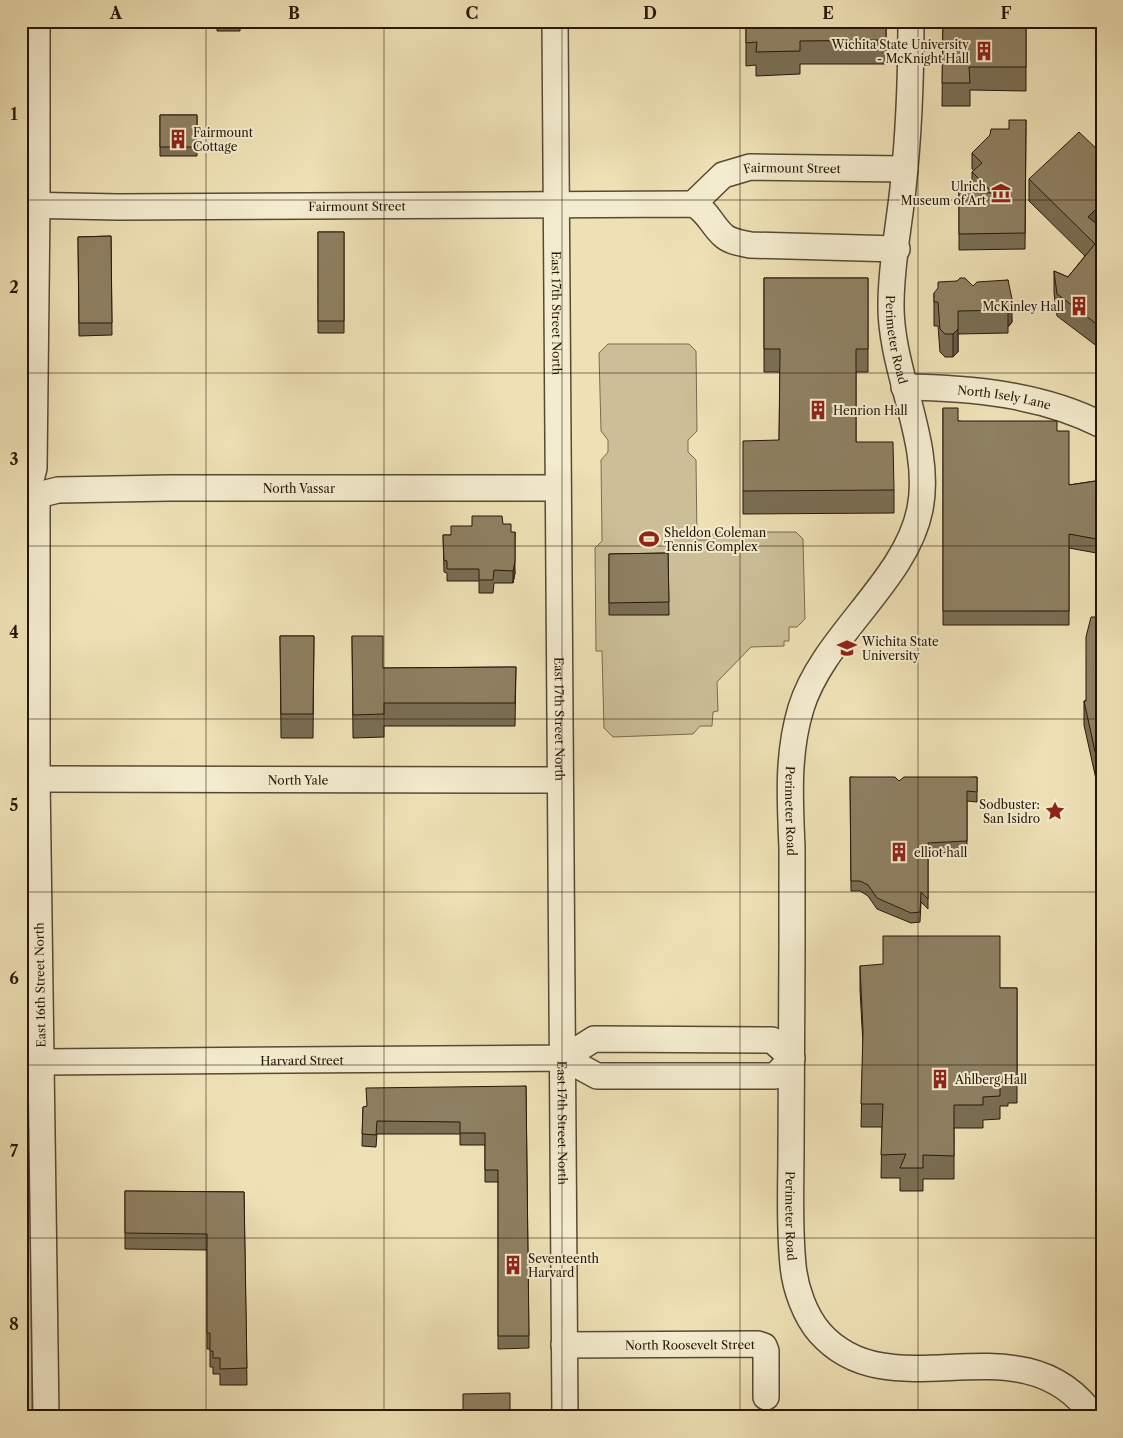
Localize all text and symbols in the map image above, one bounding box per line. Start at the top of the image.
text: A [109,3,123,23]
text: B [288,3,300,23]
text: C [466,3,478,23]
text: D [643,3,657,23]
text: E [822,3,834,23]
text: F [1001,3,1012,23]
place label: Wichita State University - McKnight Hall [830,37,969,66]
building icon: Wichita State University - McKnight Hall [973,40,995,62]
text: 1 [10,104,18,124]
place label: Fairmount Cottage [193,125,254,154]
building icon: Fairmount Cottage [167,128,189,150]
street label: Fairmount Street [742,159,842,176]
place label: Ulrich Museum of Art [900,179,987,208]
museum icon: Ulrich Museum of Art [990,182,1012,204]
street label: Fairmount Street [308,198,406,214]
street label: East 17th Street North [549,251,565,376]
text: 2 [9,277,19,297]
street label: Perimeter Road [883,295,911,386]
building icon: McKinley Hall [1068,295,1090,317]
place label: McKinley Hall [982,299,1064,314]
street label: North Isely Lane [957,382,1053,412]
building icon: Henrion Hall [807,399,829,421]
place label: Henrion Hall [833,403,908,418]
text: 3 [9,449,19,469]
street label: North Vassar [263,481,335,496]
place label: Sheldon Coleman Tennis Complex [664,525,767,554]
sports icon: Sheldon Coleman Tennis Complex [638,528,660,550]
text: 4 [9,622,19,642]
place label: Wichita State University [861,634,939,663]
school or university icon: Wichita State University [836,637,858,659]
street label: East 17th Street North [552,657,568,782]
street label: Perimeter Road [783,766,800,856]
street label: North Yale [268,772,329,787]
text: 5 [10,795,19,815]
place label: Sodbuster: San Isidro [979,797,1040,826]
place icon: Sodbuster: San Isidro [1044,800,1066,822]
building icon: elliot hall [888,841,910,863]
place label: elliot hall [914,845,968,860]
street label: East 16th Street North [31,922,49,1048]
text: 6 [9,968,19,988]
street label: Harvard Street [260,1052,345,1068]
street label: East 17th Street North [555,1061,571,1186]
building icon: Ahlberg Hall [929,1068,951,1090]
place label: Ahlberg Hall [954,1072,1028,1087]
text: 7 [10,1141,19,1161]
street label: Perimeter Road [783,1171,800,1262]
place label: Seventeenth Harvard [528,1251,600,1280]
building icon: Seventeenth Harvard [502,1254,524,1276]
text: 8 [9,1314,19,1334]
street label: North Roosevelt Street [625,1337,756,1352]

